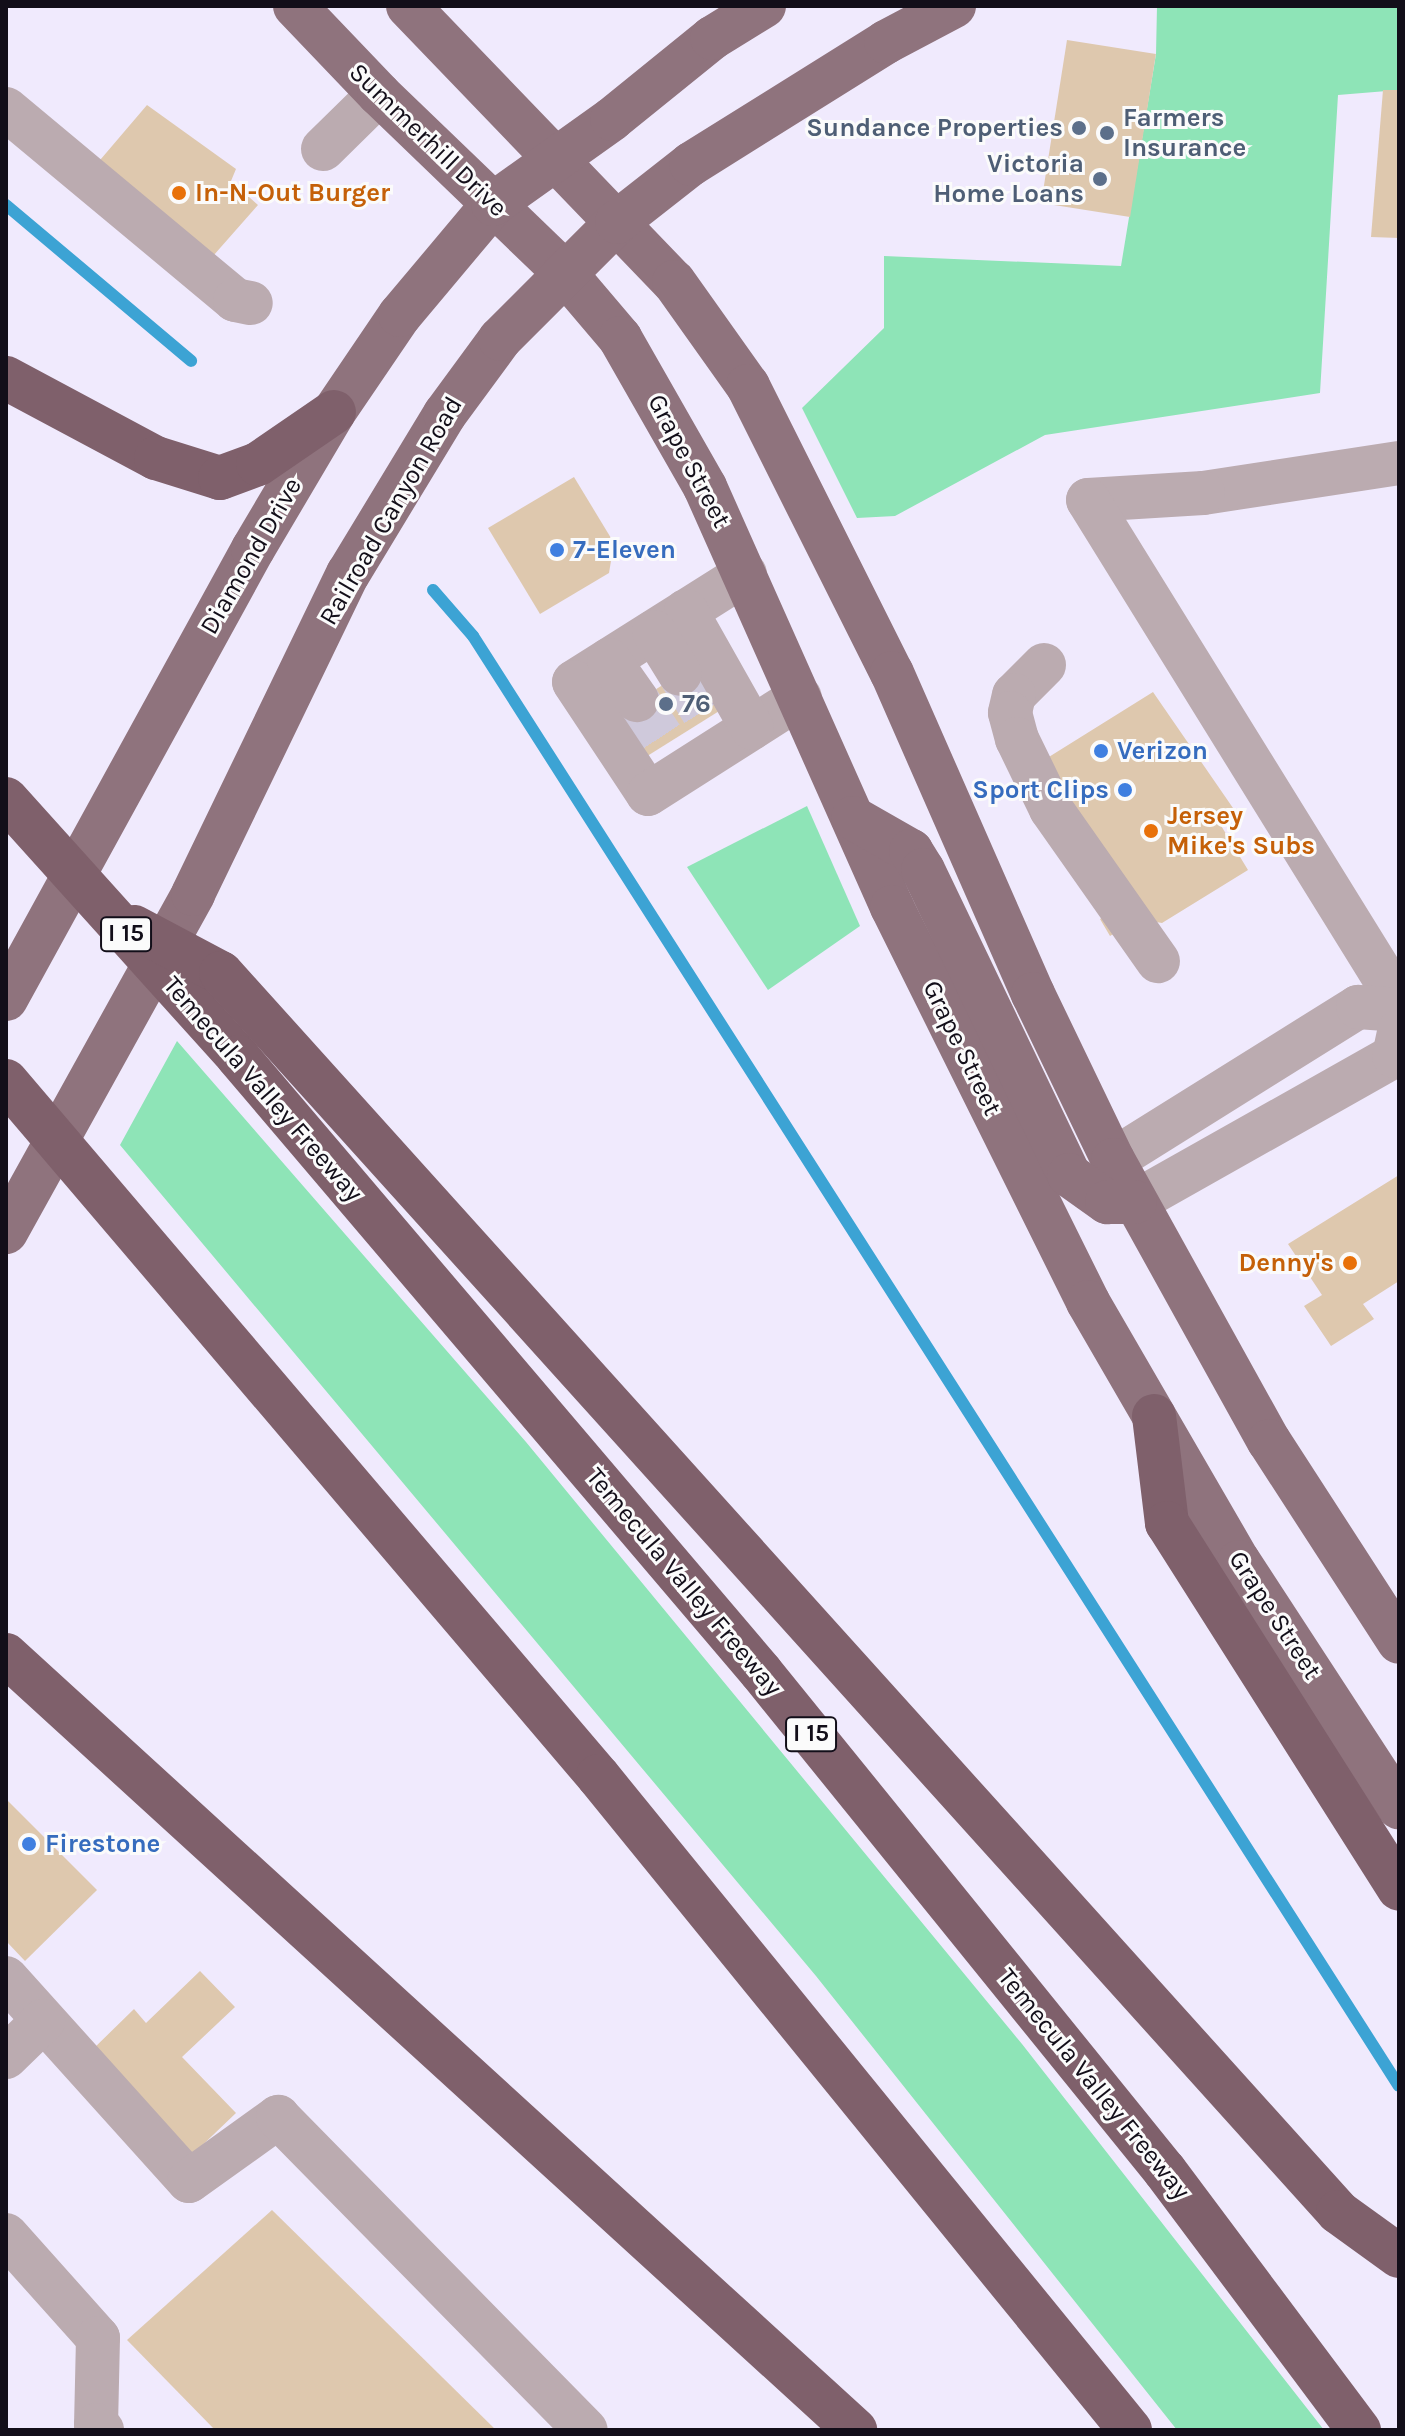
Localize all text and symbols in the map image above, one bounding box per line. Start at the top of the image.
street label: Summerhill Drive [342,57,514,223]
place label: Farmers Insurance [1123,102,1246,164]
place label: Sundance Properties [806,112,1063,144]
marker: Sundance Properties [1070,119,1088,137]
marker: Farmers Insurance [1098,124,1116,142]
place label: Victoria Home Loans [933,148,1084,210]
marker: Victoria Home Loans [1091,170,1109,188]
place label: In-N-Out Burger [195,177,390,209]
marker: In-N-Out Burger [170,184,188,202]
street label: Grape Street [641,389,737,533]
street label: Railroad Canyon Road [313,391,469,631]
street label: Diamond Drive [194,472,308,640]
place label: 7-Eleven [573,534,676,566]
marker: 7-Eleven [548,541,566,559]
place label: 76 [682,688,711,720]
marker: 76 [657,695,675,713]
place label: Verizon [1117,735,1208,767]
marker: Verizon [1092,742,1110,760]
place label: Sport Clips [972,774,1109,806]
marker: Sport Clips [1116,781,1134,799]
place label: Jersey Mike's Subs [1167,800,1315,862]
marker: Jersey Mike's Subs [1142,822,1160,840]
road number: I 15 [100,914,152,954]
street label: Temecula Valley Freeway [157,970,369,1208]
street label: Grape Street [916,975,1008,1121]
place label: Denny's [1239,1247,1334,1279]
marker: Denny's [1341,1254,1359,1272]
street label: Temecula Valley Freeway [579,1462,789,1702]
street label: Grape Street [1222,1545,1328,1685]
road number: I 15 [785,1714,837,1754]
place label: Firestone [45,1828,160,1860]
marker: Firestone [20,1835,38,1853]
street label: Temecula Valley Freeway [991,1962,1197,2206]

